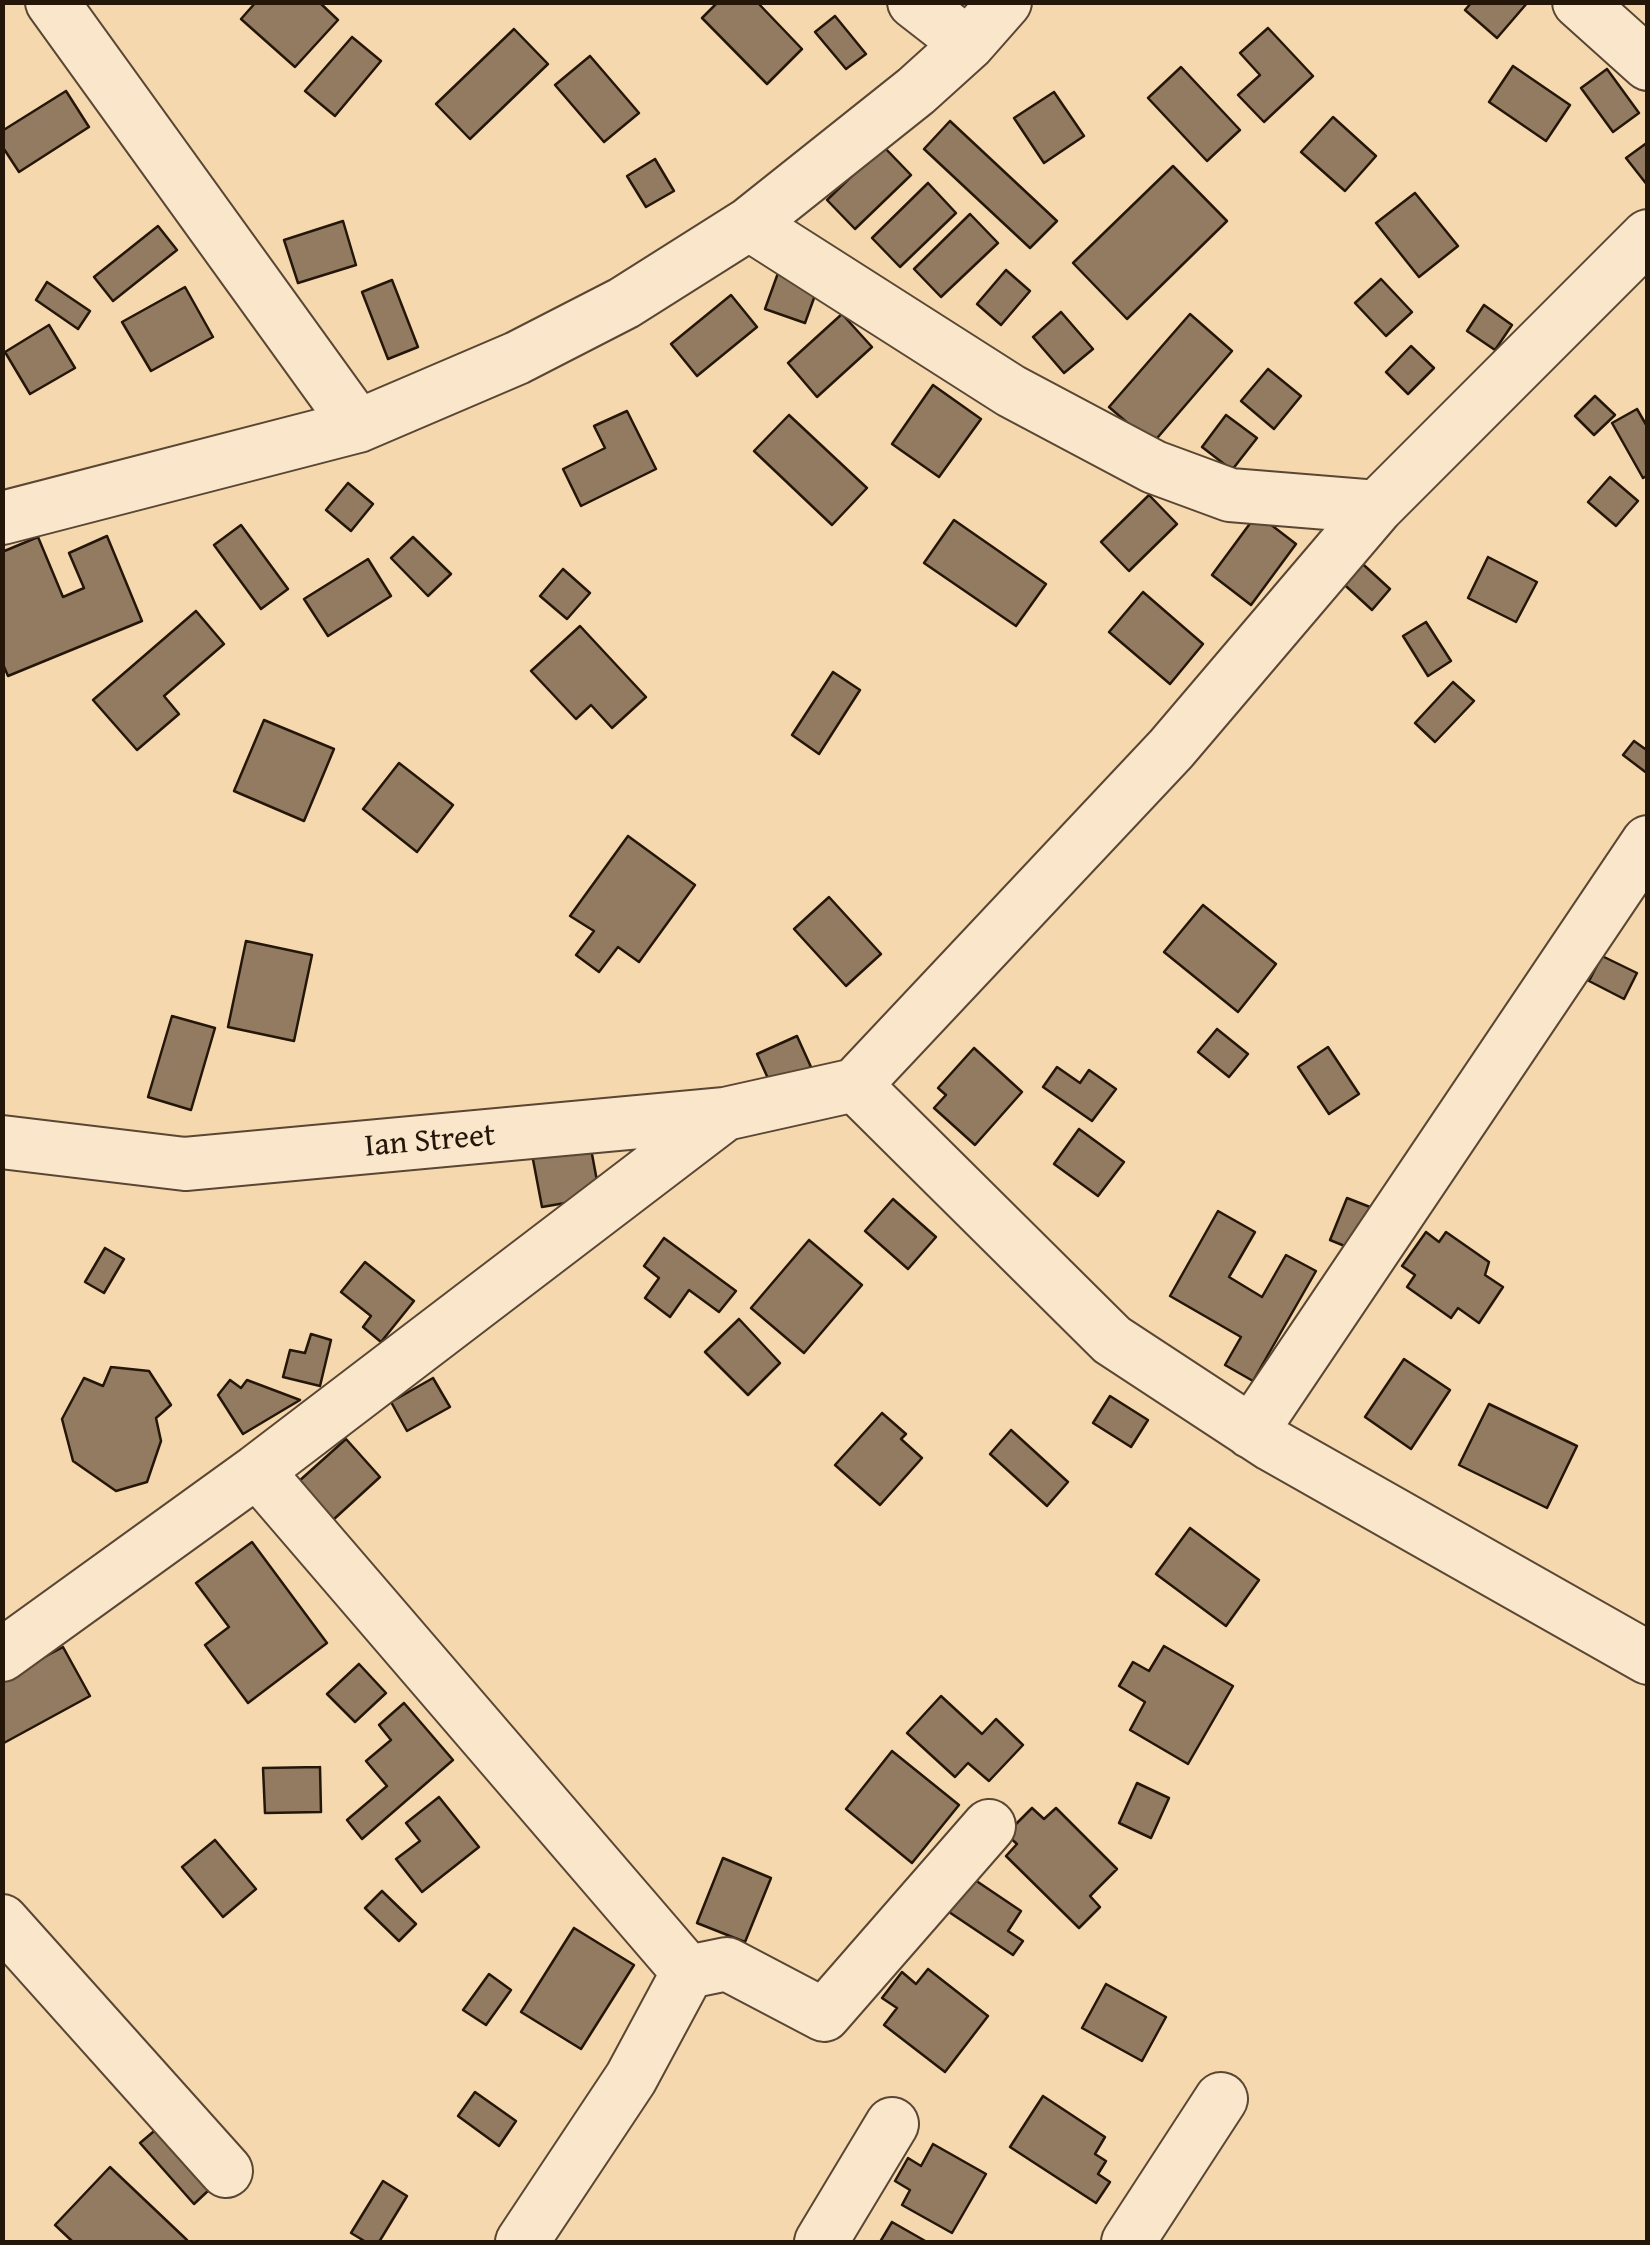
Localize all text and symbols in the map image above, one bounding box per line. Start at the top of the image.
street label: Ian Street [363,1117,497,1167]

